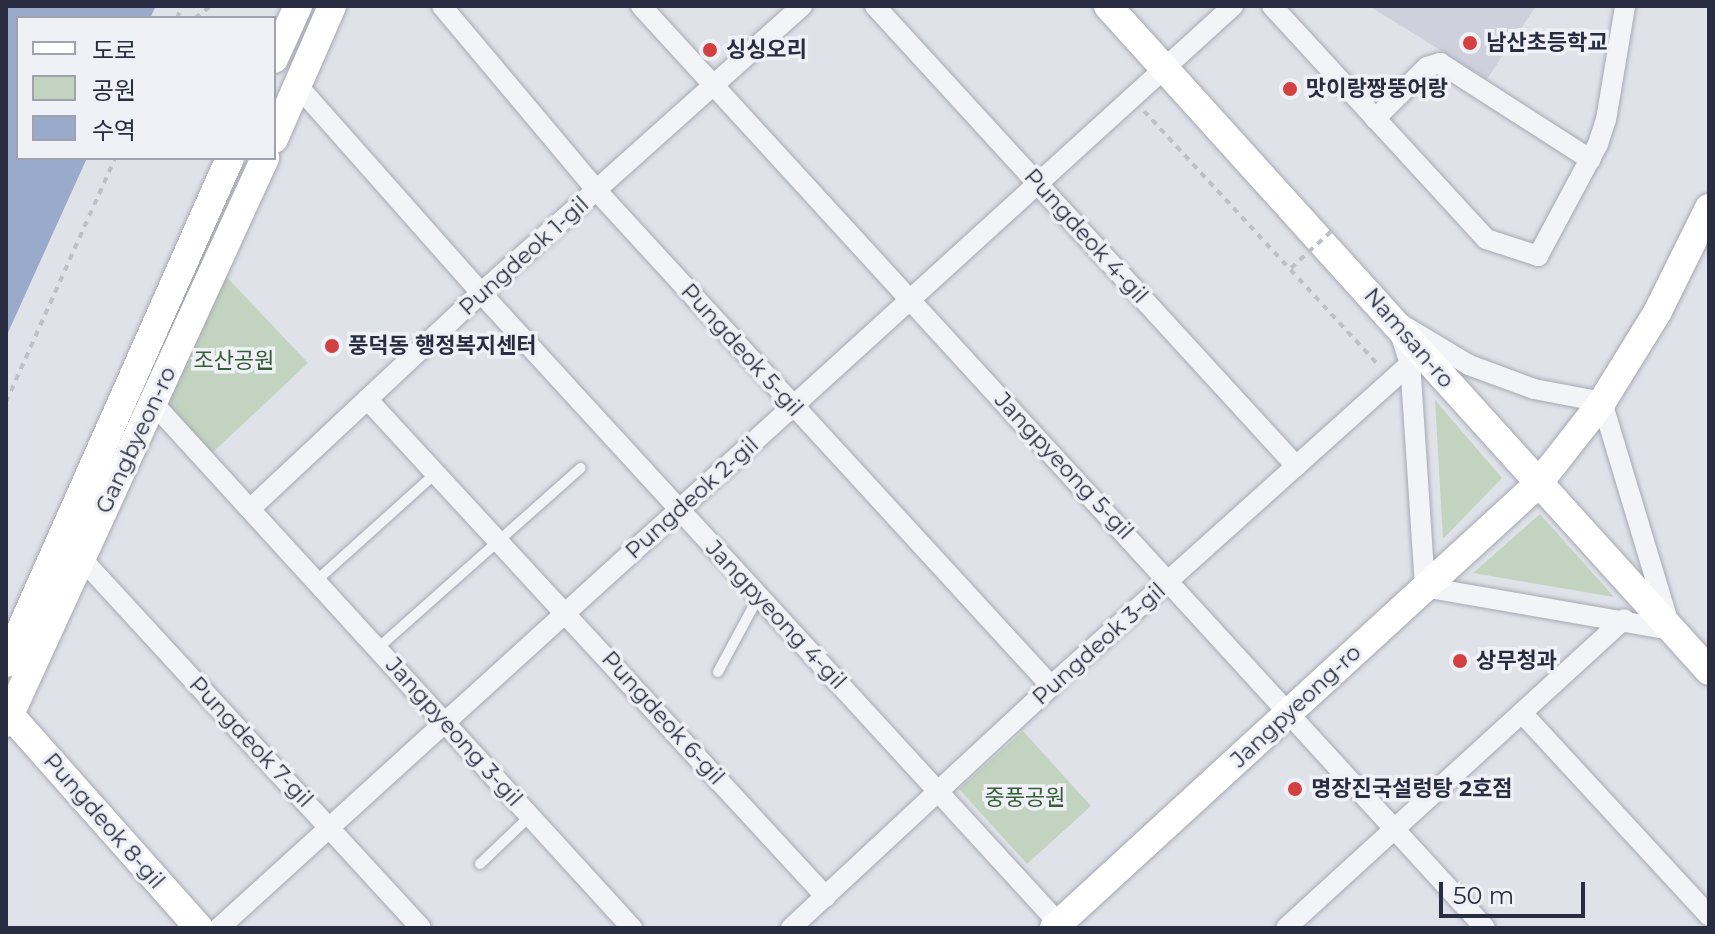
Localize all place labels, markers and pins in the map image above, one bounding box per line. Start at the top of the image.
place label: 남산초등학교 [1486,30,1607,56]
marker: 남산초등학교 [1461,34,1479,52]
place label: 싱싱오리 [726,37,807,63]
marker: 싱싱오리 [701,41,719,59]
place label: 맛이랑짱뚱어랑 [1306,76,1448,102]
marker: 맛이랑짱뚱어랑 [1281,80,1299,98]
place label: 풍덕동 행정복지센터 [348,333,536,359]
marker: 풍덕동 행정복지센터 [323,337,341,355]
place label: 상무청과 [1476,648,1557,674]
marker: 상무청과 [1451,652,1469,670]
place label: 명장진국설렁탕 2호점 [1311,776,1512,802]
marker: 명장진국설렁탕 2호점 [1286,780,1304,798]

